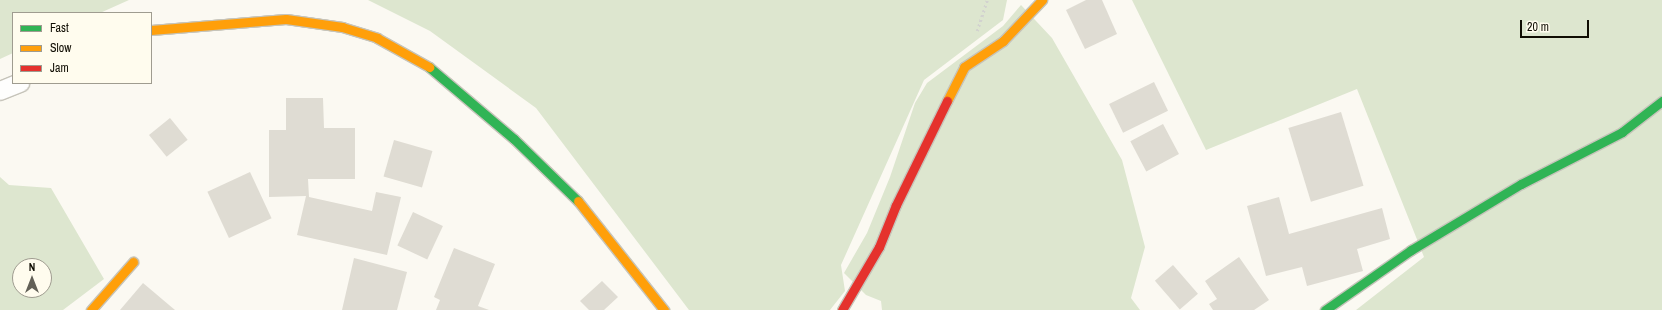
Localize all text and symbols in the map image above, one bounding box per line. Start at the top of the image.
legend [12,12,152,84]
scale bar [1522,12,1591,38]
text: 20 m [1527,19,1549,35]
text: Fast [50,20,69,36]
text: Slow [50,40,71,56]
text: Jam [50,60,69,76]
north arrow [12,258,52,298]
text: N [29,260,35,274]

